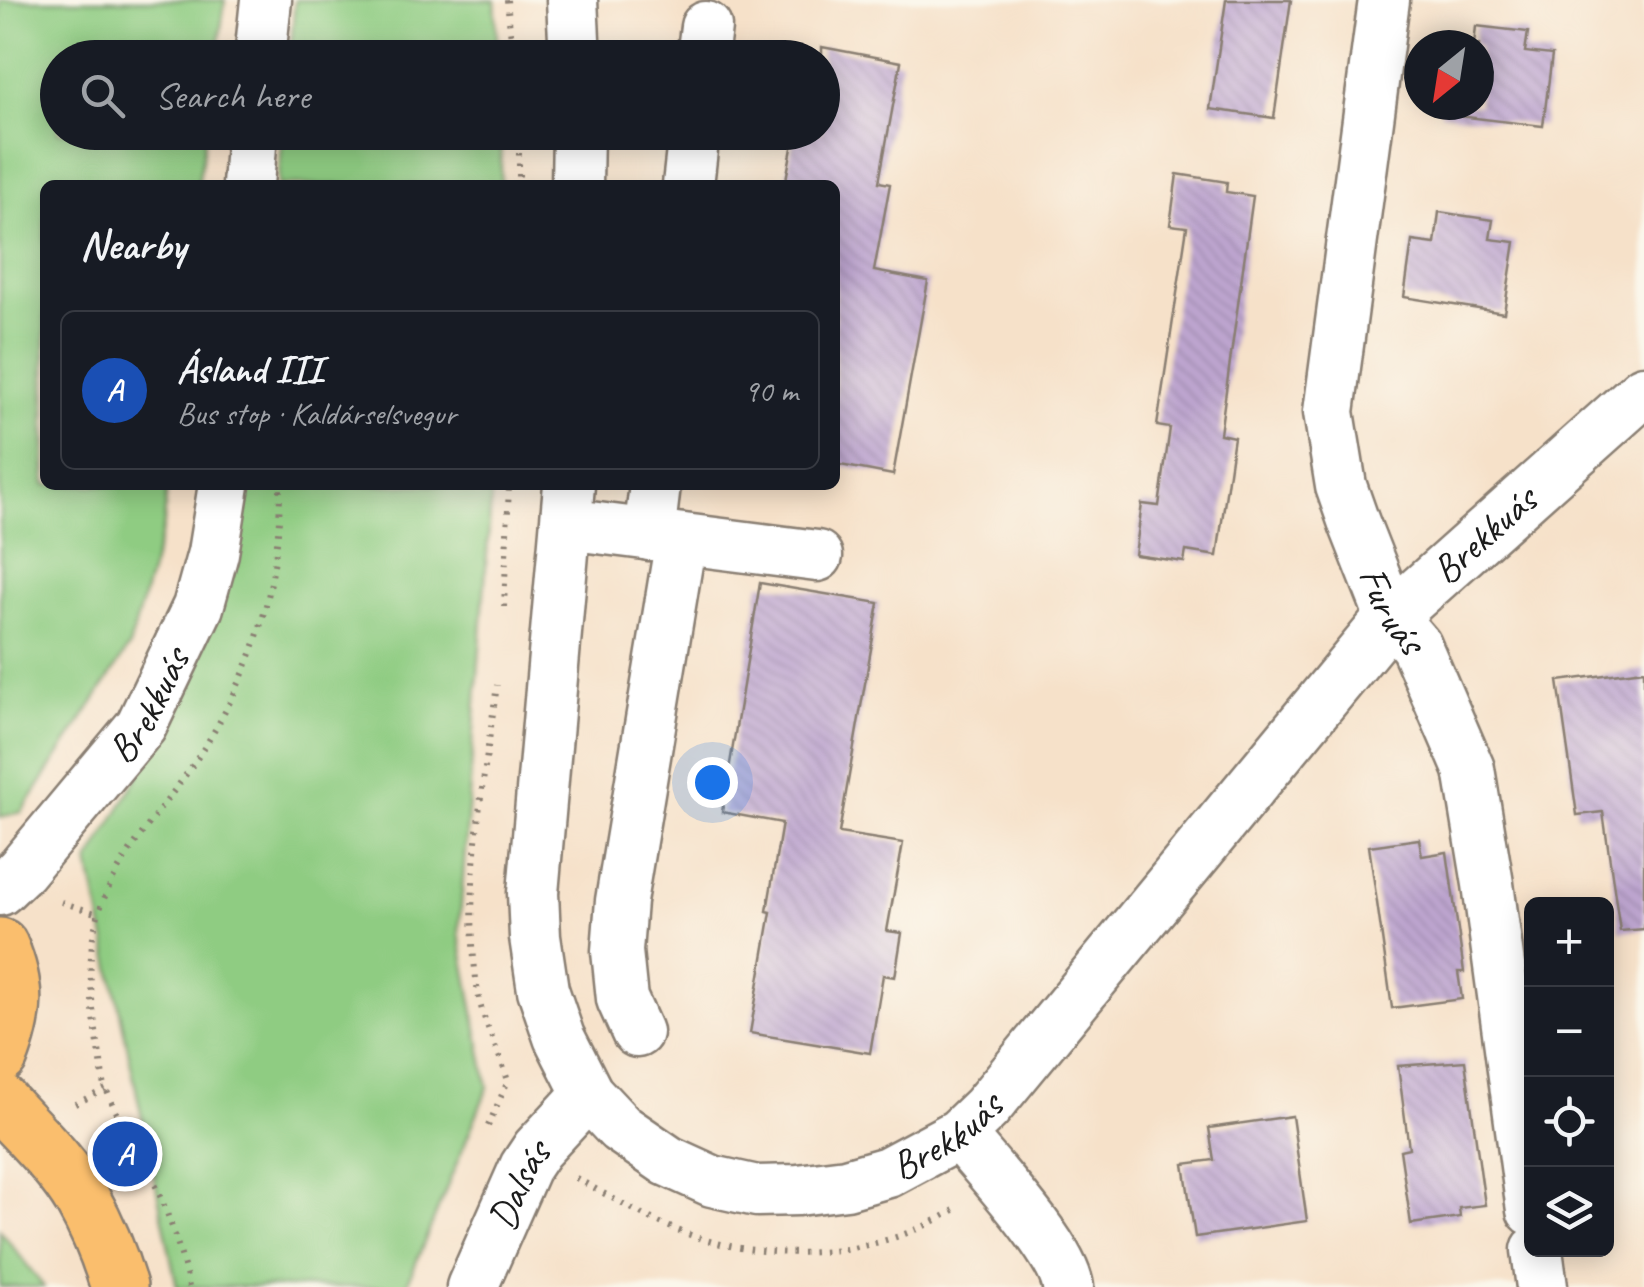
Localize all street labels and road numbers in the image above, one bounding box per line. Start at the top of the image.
street label: Brekkuás [1422,473,1549,595]
street label: Furuás [1348,560,1438,667]
street label: Brekkuás [97,638,202,773]
street label: Brekkuás [883,1081,1016,1192]
street label: Dalsás [477,1129,563,1237]

